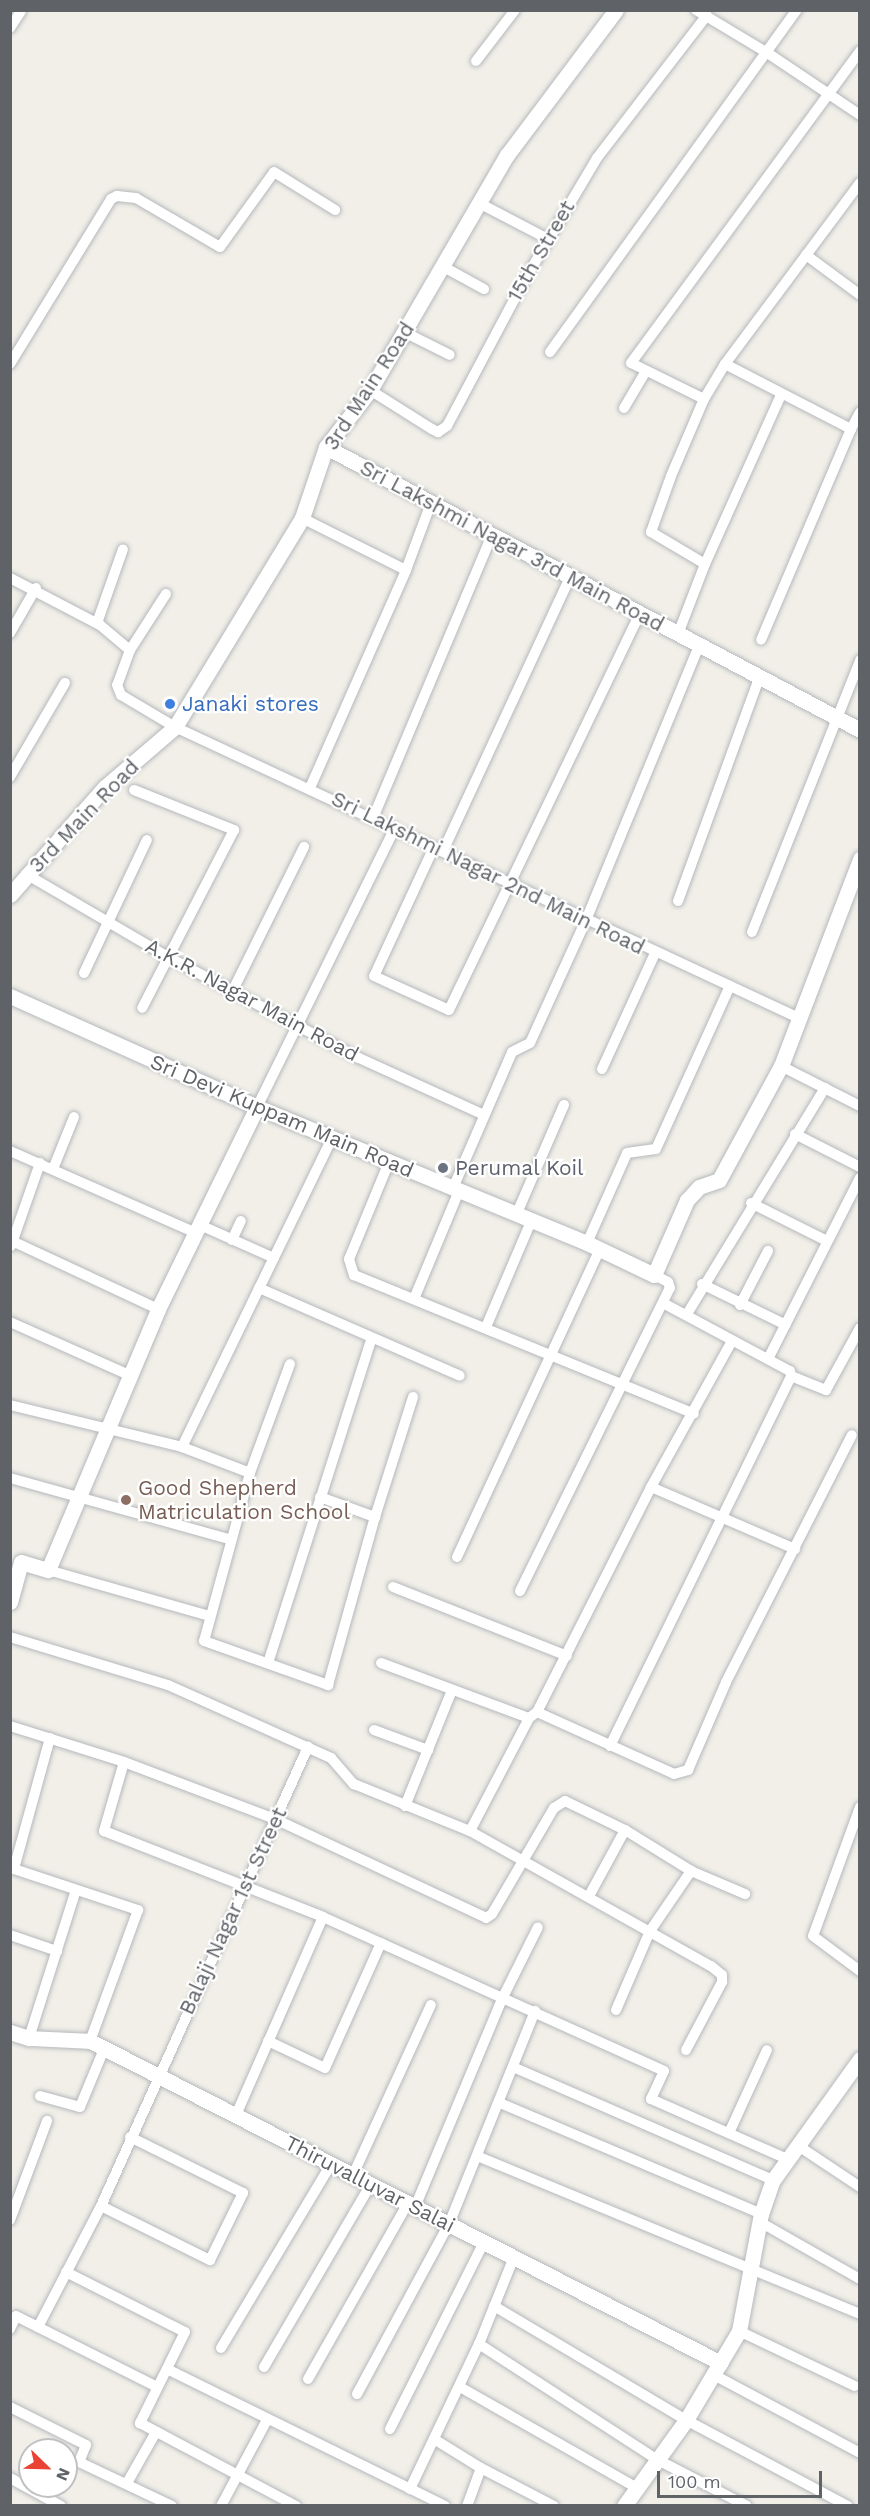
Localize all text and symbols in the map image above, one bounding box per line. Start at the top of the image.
street label: 15th Street [502,196,580,306]
street label: 3rd Main Road [318,317,420,455]
street label: Sri Lakshmi Nagar 3rd Main Road [356,455,668,637]
place label: Janaki stores [182,691,319,717]
marker: Janaki stores [163,697,177,711]
street label: 3rd Main Road [24,754,144,878]
street label: Sri Lakshmi Nagar 2nd Main Road [327,786,649,960]
street label: A.K.R. Nagar Main Road [141,933,363,1067]
street label: Sri Devi Kuppam Main Road [147,1049,417,1183]
place label: Perumal Koil [455,1155,584,1181]
marker: Perumal Koil [436,1161,450,1175]
place label: Good Shepherd Matriculation School [138,1475,350,1525]
marker: Good Shepherd Matriculation School [119,1493,133,1507]
street label: Balaji Nagar 1st Street [174,1803,292,2019]
street label: Thiruvalluvar Salai [281,2130,459,2238]
north arrow [18,2438,78,2498]
scale bar [660,2459,825,2497]
text: N [52,2465,74,2484]
text: 100 m [668,2471,721,2492]

